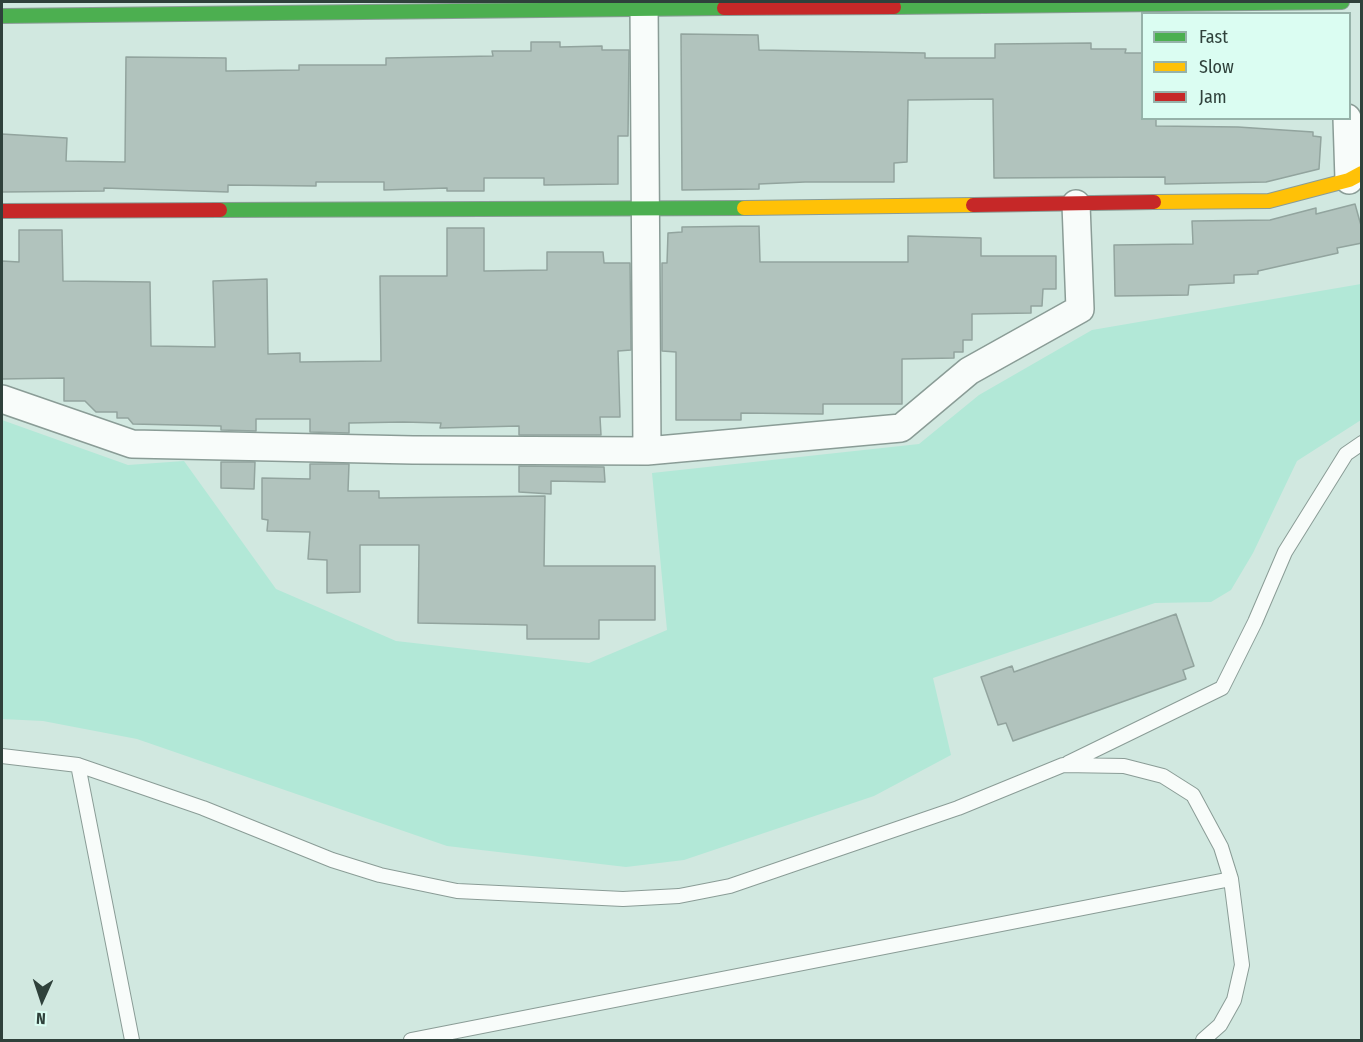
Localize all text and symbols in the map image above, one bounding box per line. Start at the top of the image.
legend [1141,12,1351,120]
text: Fast [1199,26,1228,48]
text: Slow [1199,56,1234,78]
text: Jam [1199,86,1227,108]
north arrow [12,970,72,1030]
text: N [36,1009,46,1028]

